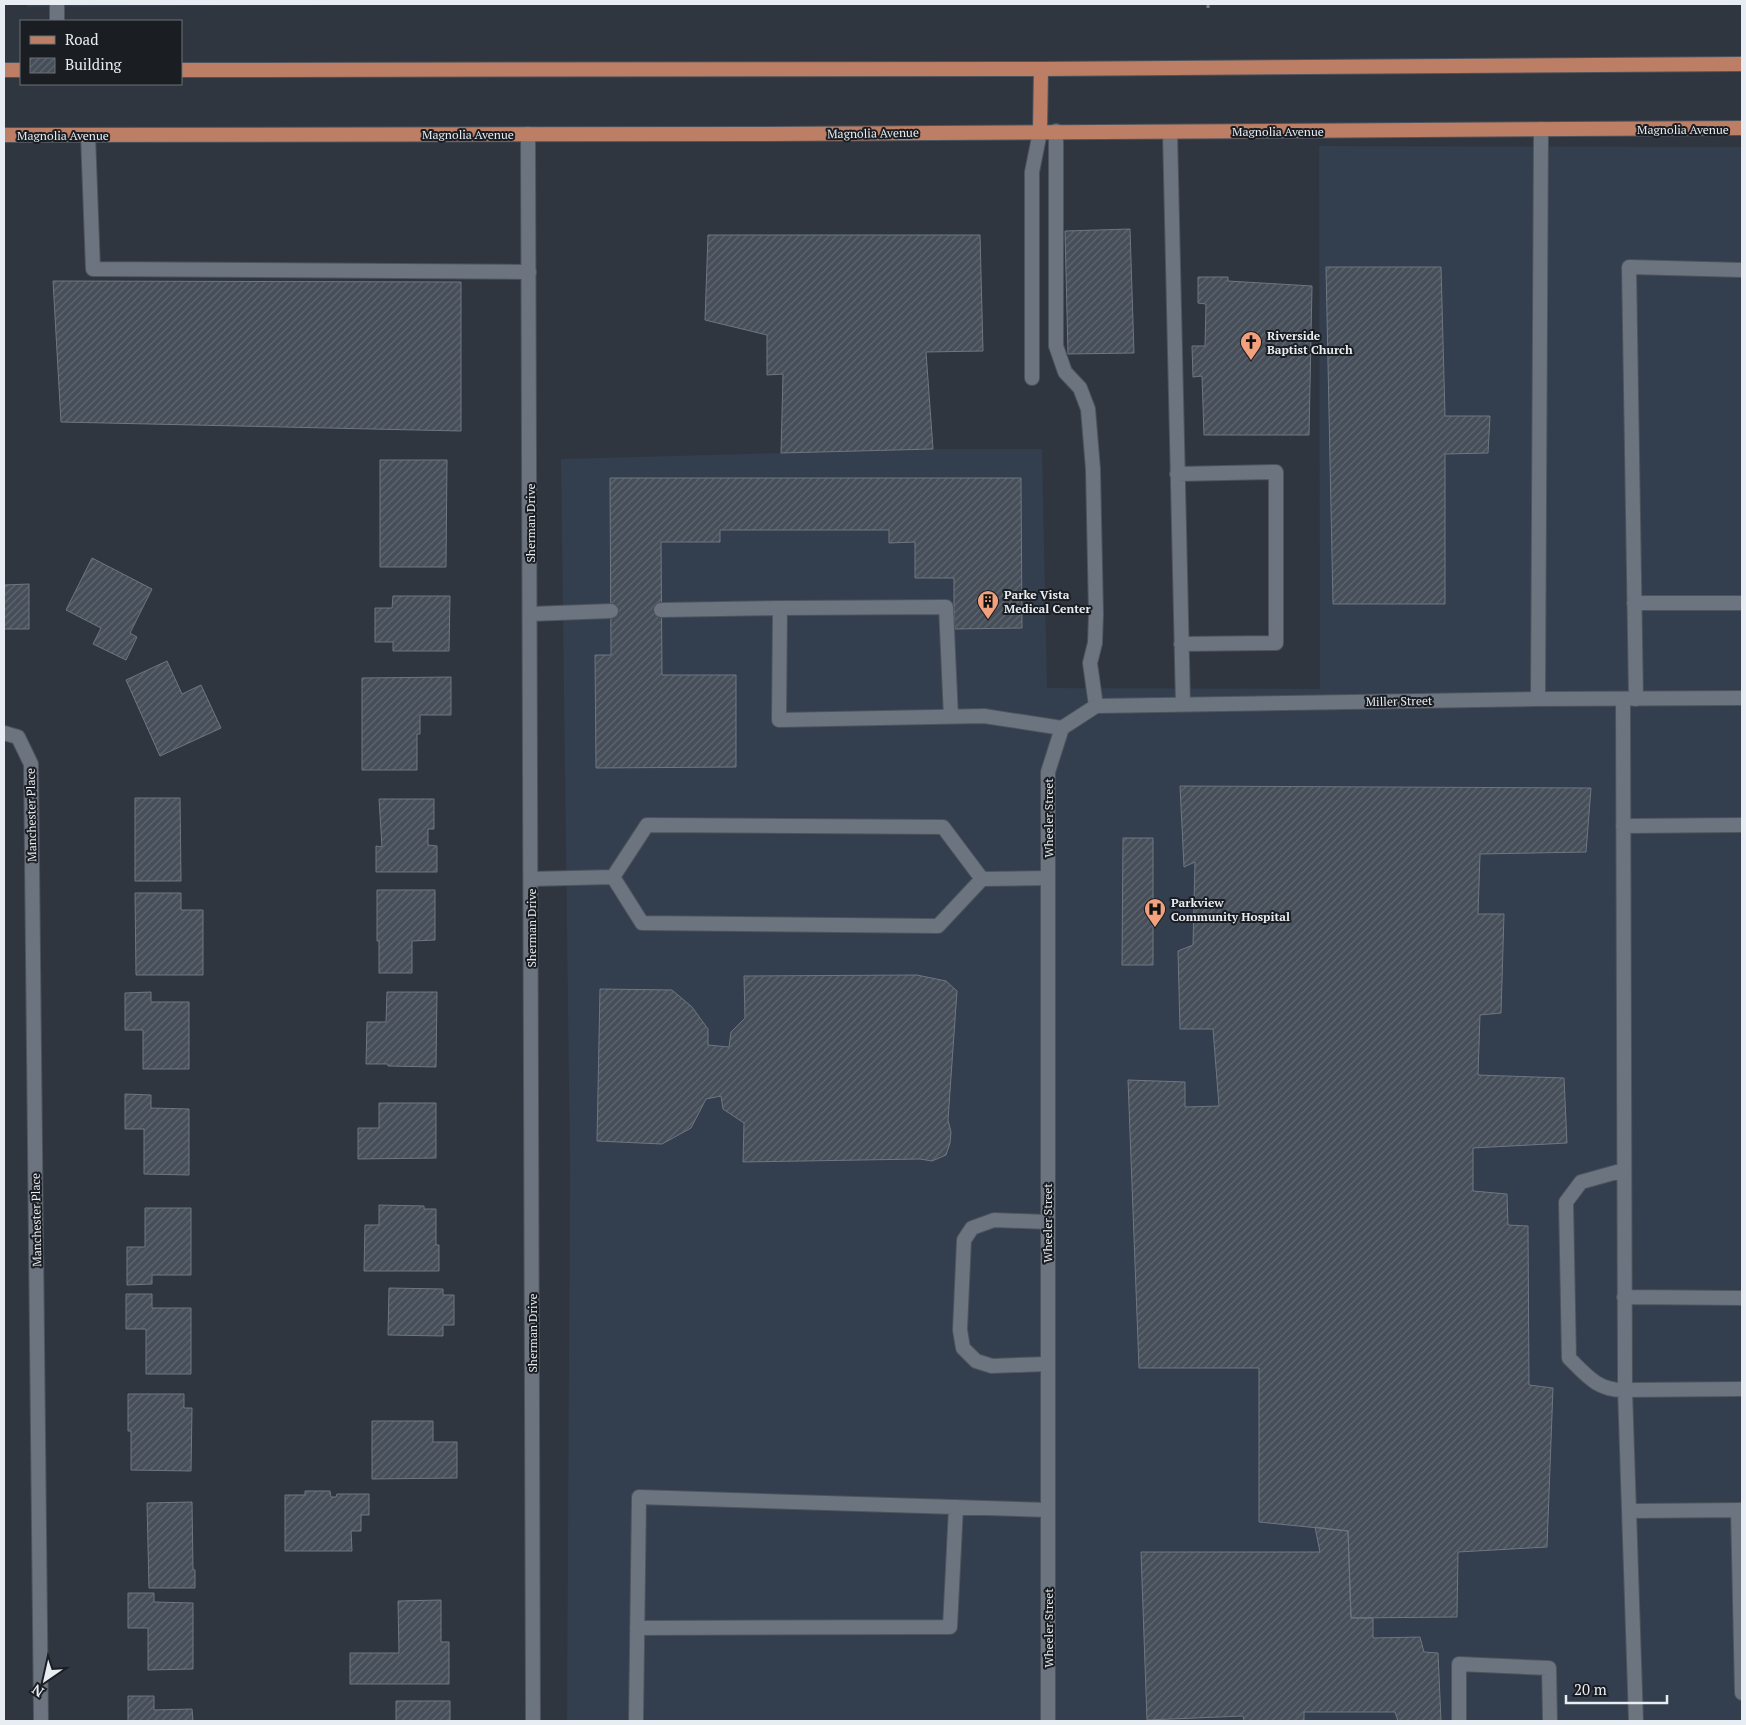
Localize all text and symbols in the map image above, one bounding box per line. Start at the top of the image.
legend [20,20,182,85]
text: Road [65,29,98,49]
text: Building [65,54,123,74]
street label: Magnolia Avenue [1637,122,1729,137]
street label: Magnolia Avenue [1232,124,1324,139]
street label: Magnolia Avenue [827,125,919,141]
street label: Magnolia Avenue [422,127,514,142]
street label: Magnolia Avenue [17,128,109,143]
place label: Riverside Baptist Church [1267,328,1353,357]
church icon: Riverside Baptist Church [1239,330,1263,361]
street label: Sherman Drive [523,483,538,563]
place label: Parke Vista Medical Center [1004,587,1091,616]
building icon: Parke Vista Medical Center [976,589,1000,620]
street label: Miller Street [1365,693,1433,709]
street label: Manchester Place [23,768,39,862]
street label: Wheeler Street [1041,778,1056,858]
street label: Sherman Drive [524,888,539,968]
place label: Parkview Community Hospital [1171,895,1290,924]
hospital icon: Parkview Community Hospital [1143,897,1167,928]
street label: Manchester Place [28,1173,44,1267]
street label: Wheeler Street [1040,1183,1055,1263]
street label: Sherman Drive [525,1293,540,1373]
street label: Wheeler Street [1041,1588,1056,1668]
north arrow [20,1655,70,1705]
scale bar [1566,1672,1667,1704]
text: 20 m [1574,1679,1607,1699]
text: N [27,1680,47,1702]

